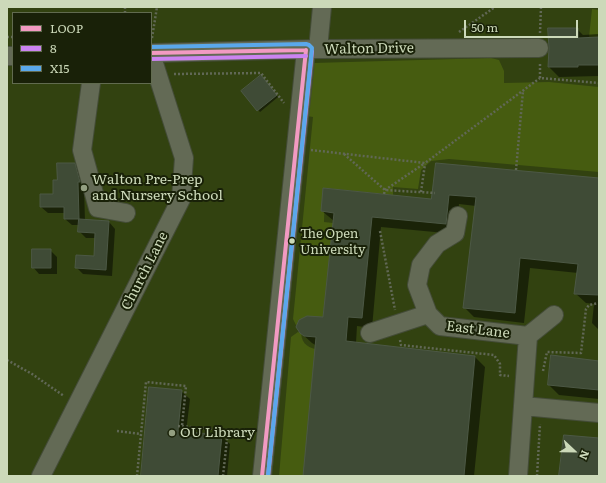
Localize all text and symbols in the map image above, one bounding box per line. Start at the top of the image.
legend [12,12,152,84]
scale bar [466,12,580,38]
text: 50 m [471,18,498,36]
text: LOOP [50,19,83,37]
text: 8 [50,39,57,57]
street label: Walton Drive [324,40,414,58]
text: X15 [50,59,69,77]
place label: Walton Pre-Prep and Nursery School [92,172,223,204]
marker: Walton Pre-Prep and Nursery School [79,183,89,193]
place label: The Open University [300,226,365,257]
street label: Church Lane [118,229,172,313]
marker: The Open University [287,236,297,246]
street label: East Lane [445,318,511,342]
place label: OU Library [180,425,255,441]
marker: OU Library [167,428,177,438]
north arrow [554,431,594,471]
text: N [576,448,594,463]

